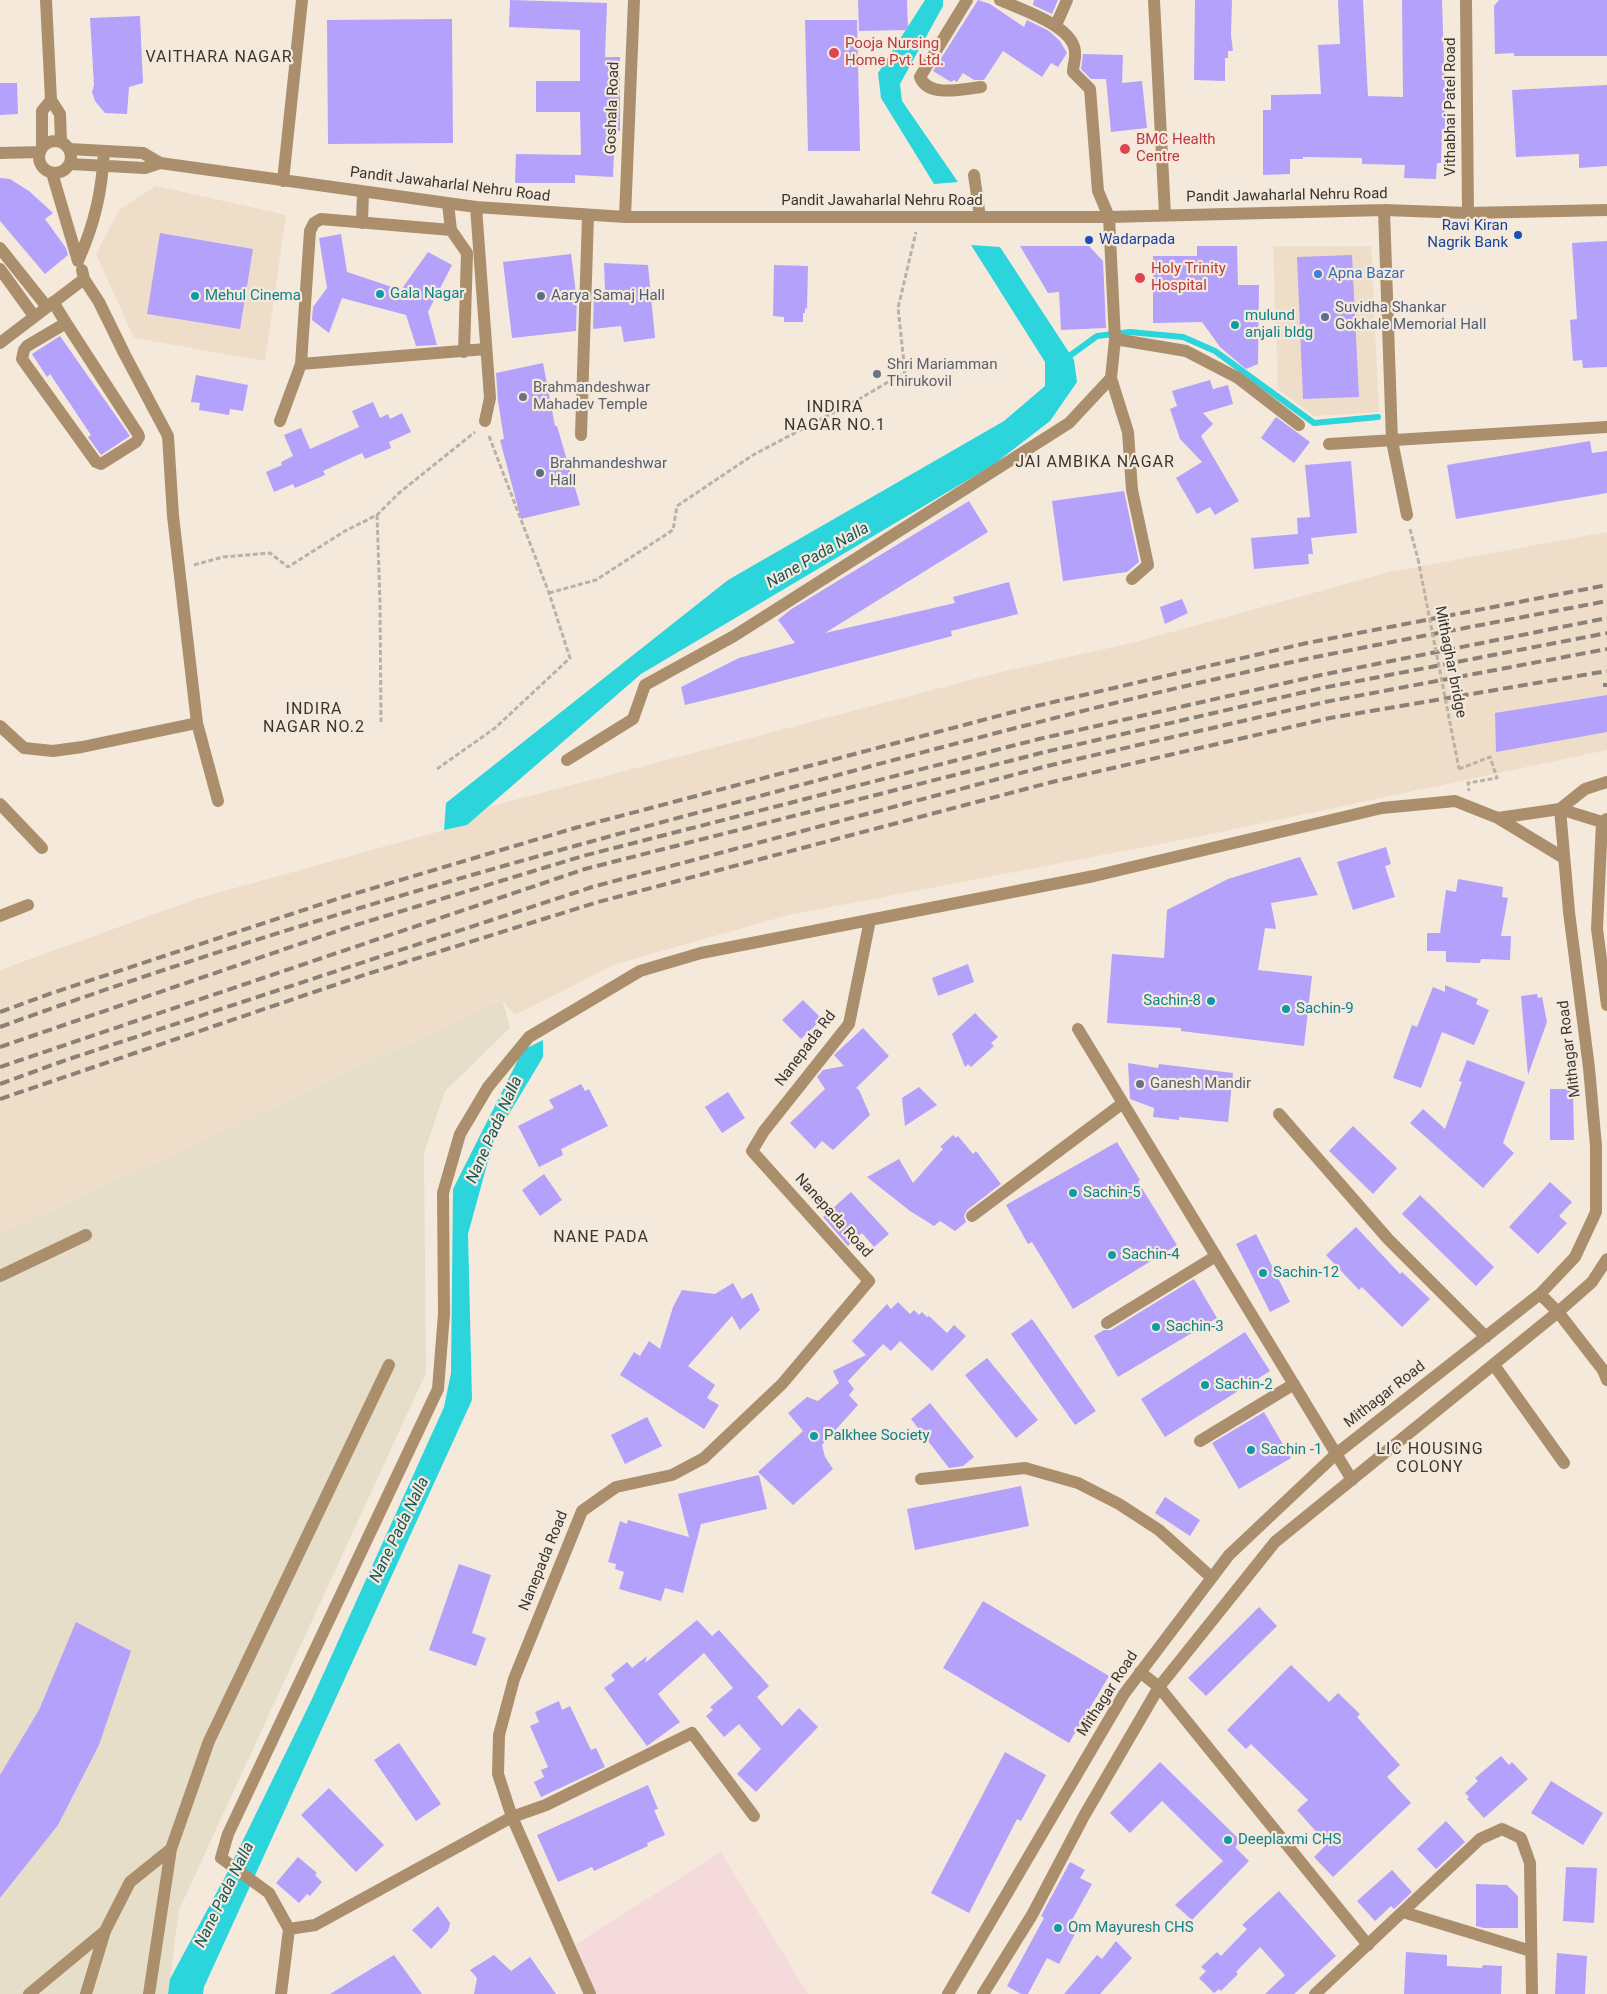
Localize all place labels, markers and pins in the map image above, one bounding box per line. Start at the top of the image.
place label: Pooja Nursing Home Pvt. Ltd. [845,35,944,70]
marker: Pooja Nursing Home Pvt. Ltd. [827,46,841,60]
place label: BMC Health Centre [1136,131,1216,166]
marker: BMC Health Centre [1118,142,1132,156]
place label: Ravi Kiran Nagrik Bank [1427,217,1508,252]
marker: Ravi Kiran Nagrik Bank [1512,229,1524,241]
place label: Wadarpada [1099,231,1175,249]
marker: Wadarpada [1083,234,1095,246]
place label: Holy Trinity Hospital [1151,260,1226,295]
place label: Apna Bazar [1328,265,1405,283]
marker: Apna Bazar [1312,268,1324,280]
marker: Holy Trinity Hospital [1133,271,1147,285]
place label: Gala Nagar [390,285,464,303]
place label: Mehul Cinema [205,287,301,305]
place label: Aarya Samaj Hall [551,287,665,305]
marker: Gala Nagar [374,288,386,300]
marker: Mehul Cinema [189,290,201,302]
marker: Aarya Samaj Hall [535,290,547,302]
place label: Suvidha Shankar Gokhale Memorial Hall [1335,299,1486,334]
place label: mulund anjali bldg [1245,307,1313,342]
marker: Suvidha Shankar Gokhale Memorial Hall [1319,311,1331,323]
marker: mulund anjali bldg [1229,319,1241,331]
place label: Shri Mariamman Thirukovil [887,356,998,391]
marker: Shri Mariamman Thirukovil [871,368,883,380]
place label: Brahmandeshwar Mahadev Temple [533,379,650,414]
marker: Brahmandeshwar Mahadev Temple [517,391,529,403]
place label: Brahmandeshwar Hall [550,455,667,490]
marker: Brahmandeshwar Hall [534,467,546,479]
place label: Sachin-8 [1143,992,1201,1010]
marker: Sachin-8 [1205,995,1217,1007]
place label: Sachin-9 [1296,1000,1354,1018]
marker: Sachin-9 [1280,1003,1292,1015]
place label: Ganesh Mandir [1150,1075,1251,1093]
marker: Ganesh Mandir [1134,1078,1146,1090]
place label: Sachin-5 [1083,1184,1141,1202]
marker: Sachin-5 [1067,1187,1079,1199]
place label: Sachin-4 [1122,1246,1180,1264]
marker: Sachin-4 [1106,1249,1118,1261]
place label: Sachin-12 [1273,1264,1339,1282]
marker: Sachin-12 [1257,1267,1269,1279]
place label: Sachin-3 [1166,1318,1224,1336]
marker: Sachin-3 [1150,1321,1162,1333]
place label: Sachin-2 [1215,1376,1273,1394]
marker: Sachin-2 [1199,1379,1211,1391]
place label: Palkhee Society [824,1427,930,1445]
marker: Palkhee Society [808,1430,820,1442]
place label: Sachin -1 [1261,1441,1322,1459]
marker: Sachin -1 [1245,1444,1257,1456]
place label: Deeplaxmi CHS [1238,1831,1341,1849]
marker: Deeplaxmi CHS [1222,1834,1234,1846]
place label: Om Mayuresh CHS [1068,1919,1194,1937]
marker: Om Mayuresh CHS [1052,1922,1064,1934]

